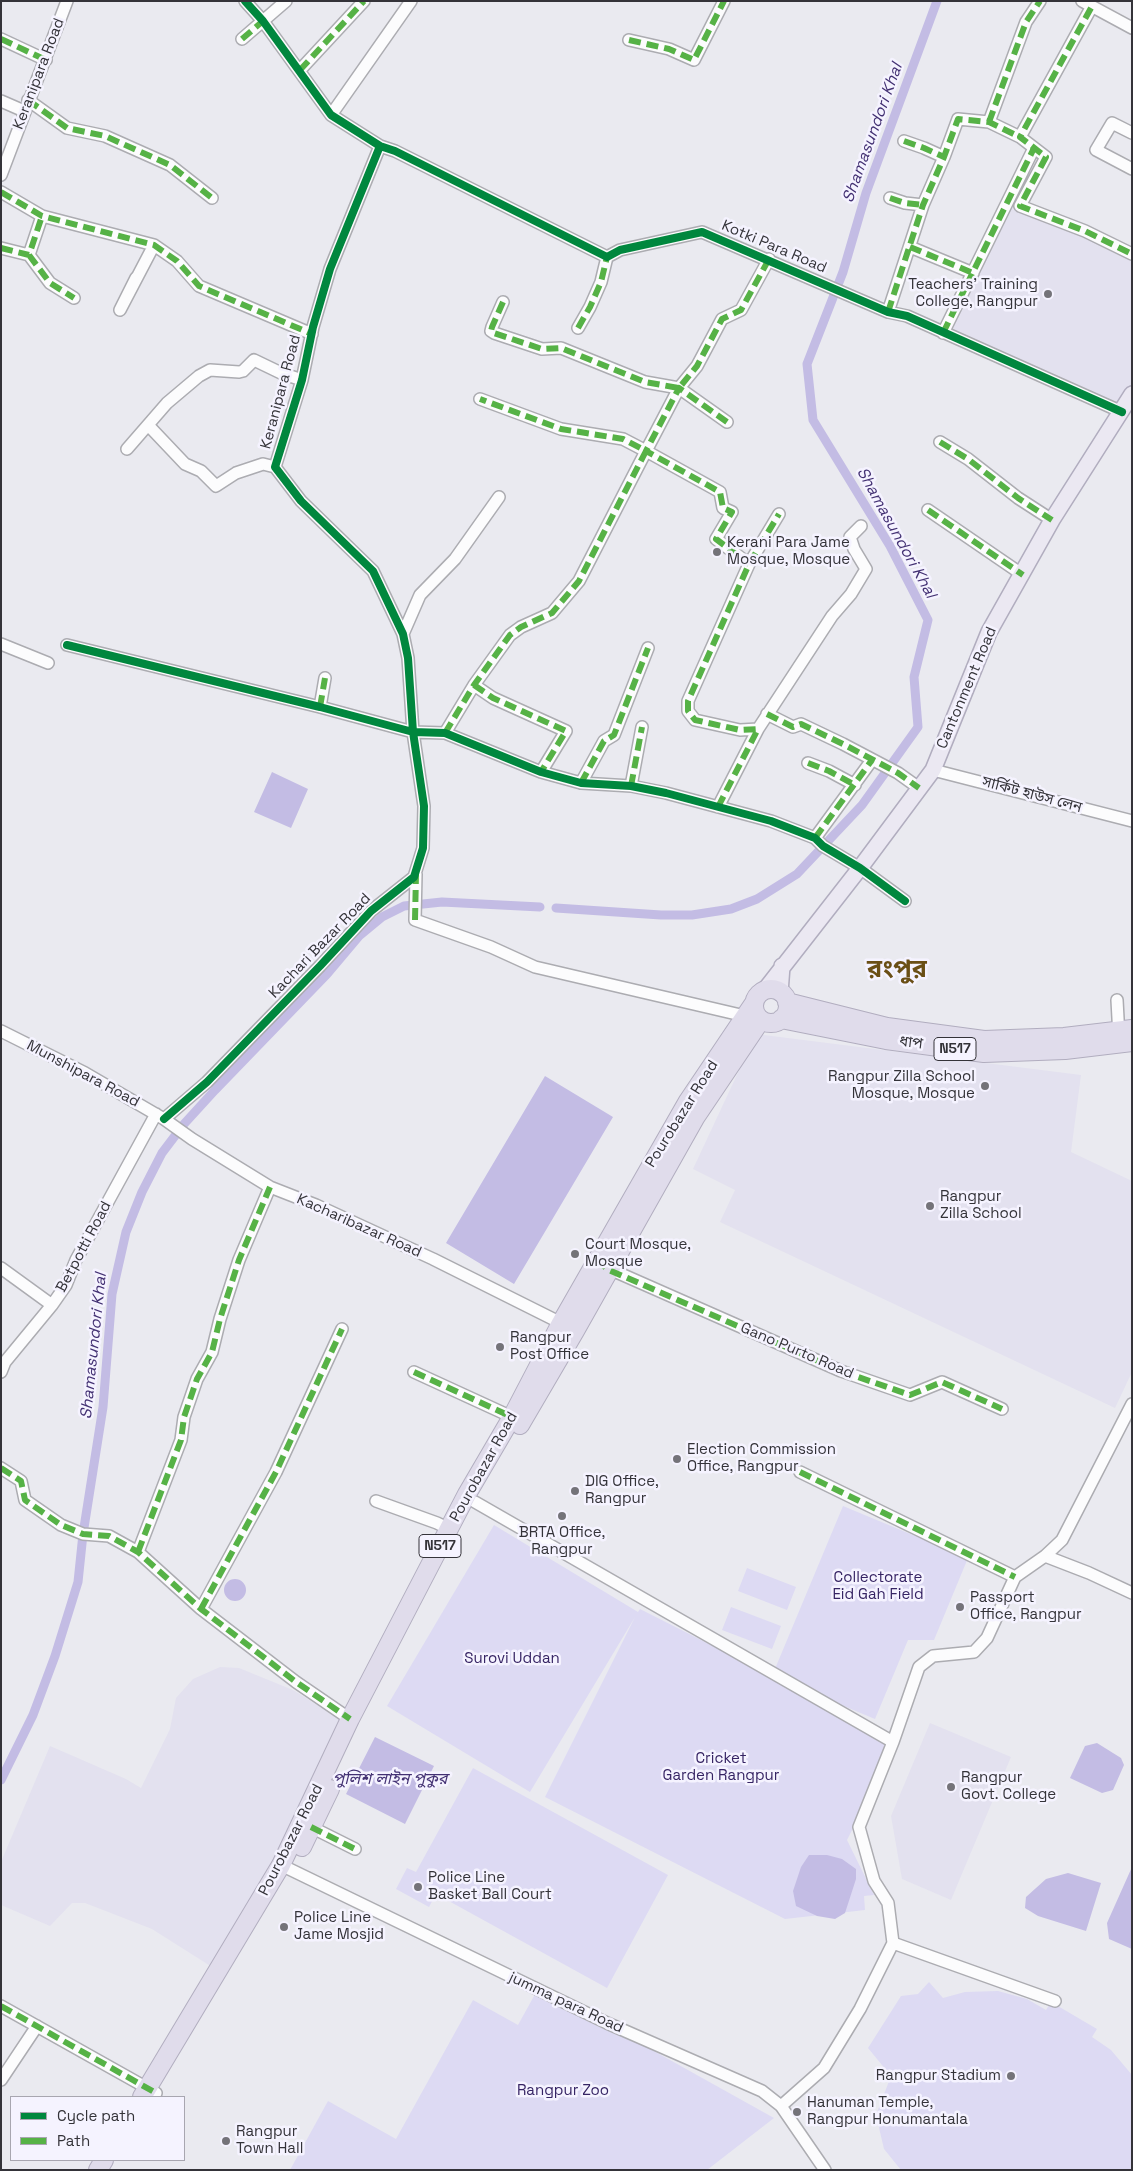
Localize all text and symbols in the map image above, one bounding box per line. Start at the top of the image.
street label: Keranipara Road [10,16,68,132]
water label: Shamasundori Khal [839,61,907,205]
street label: Kotki Para Road [719,217,829,277]
place label: Teachers' Training College, Rangpur [908,276,1038,311]
marker: Teachers' Training College, Rangpur [1042,288,1054,300]
street label: Keranipara Road [257,333,305,451]
water label: Shamasundori Khal [852,464,940,602]
place label: Kerani Para Jame Mosque, Mosque [727,534,850,569]
marker: Kerani Para Jame Mosque, Mosque [711,546,723,558]
street label: Cantonment Road [933,624,1001,752]
street label: সার্কিট হাউস লেন [980,773,1084,817]
street label: Kachari Bazar Road [265,890,375,1002]
district label: রংপুর [867,955,927,985]
street label: ধাপ [898,1033,924,1053]
street label: Munshipara Road [24,1037,142,1111]
road number: N517 [934,1038,976,1060]
street label: Pourobazar Road [642,1057,722,1171]
place label: Rangpur Zilla School Mosque, Mosque [828,1068,975,1103]
marker: Rangpur Zilla School Mosque, Mosque [979,1080,991,1092]
place label: Rangpur Zilla School [940,1188,1022,1223]
street label: Kacharibazar Road [294,1190,424,1262]
street label: Betpotti Road [52,1198,116,1296]
marker: Rangpur Zilla School [924,1200,936,1212]
place label: Court Mosque, Mosque [585,1236,691,1271]
marker: Court Mosque, Mosque [569,1248,581,1260]
water label: Shamasundori Khal [77,1272,111,1420]
street label: Gano Purto Road [738,1319,856,1383]
place label: Rangpur Post Office [510,1329,589,1364]
marker: Rangpur Post Office [494,1341,506,1353]
street label: Pourobazar Road [446,1409,522,1525]
place label: Election Commission Office, Rangpur [687,1441,836,1476]
marker: Election Commission Office, Rangpur [671,1453,683,1465]
place label: DIG Office, Rangpur [585,1473,659,1508]
marker: DIG Office, Rangpur [569,1485,581,1497]
marker: BRTA Office, Rangpur [556,1510,568,1522]
place label: BRTA Office, Rangpur [519,1524,605,1559]
road number: N517 [419,1534,461,1558]
park label: Collectorate Eid Gah Field [832,1569,924,1604]
place label: Passport Office, Rangpur [970,1589,1082,1624]
marker: Passport Office, Rangpur [954,1601,966,1613]
park label: Surovi Uddan [464,1650,560,1668]
park label: Cricket Garden Rangpur [663,1750,779,1785]
place label: Rangpur Govt. College [961,1769,1056,1804]
water label: পুলিশ লাইন পুকুর [333,1770,447,1790]
street label: Pourobazar Road [255,1781,327,1899]
marker: Rangpur Govt. College [945,1781,957,1793]
place label: Police Line Basket Ball Court [428,1869,552,1904]
marker: Police Line Basket Ball Court [412,1881,424,1893]
place label: Police Line Jame Mosjid [294,1909,384,1944]
marker: Police Line Jame Mosjid [278,1921,290,1933]
street label: jumma para Road [506,1969,626,2037]
place label: Rangpur Stadium [876,2067,1001,2085]
marker: Rangpur Stadium [1005,2070,1017,2082]
park label: Rangpur Zoo [517,2082,609,2100]
place label: Hanuman Temple, Rangpur Honumantala [807,2094,968,2129]
legend [10,2096,185,2161]
text: Cycle path [57,2106,135,2125]
marker: Hanuman Temple, Rangpur Honumantala [791,2106,803,2118]
place label: Rangpur Town Hall [236,2123,303,2158]
text: Path [57,2131,90,2150]
marker: Rangpur Town Hall [220,2135,232,2147]

